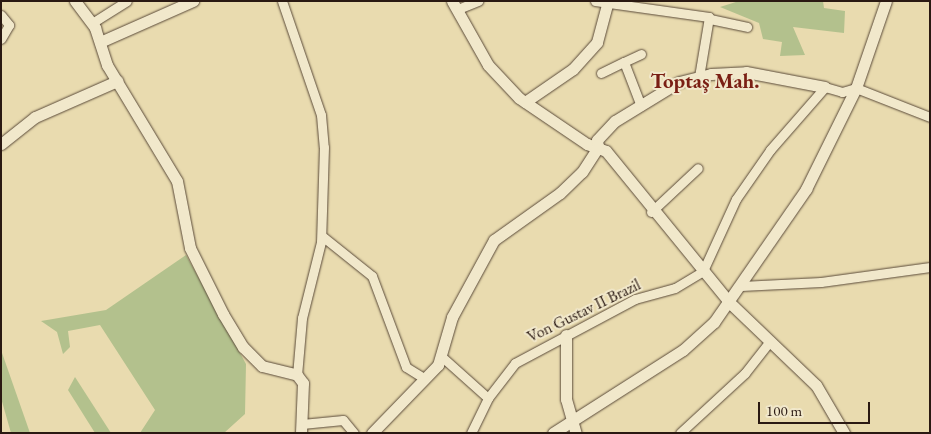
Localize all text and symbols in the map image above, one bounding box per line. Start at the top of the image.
district label: Toptaş Mah. [650,68,760,94]
street label: Von Gustav II Brazil [524,275,644,347]
scale bar [761,392,874,424]
text: 100 m [766,401,802,420]

